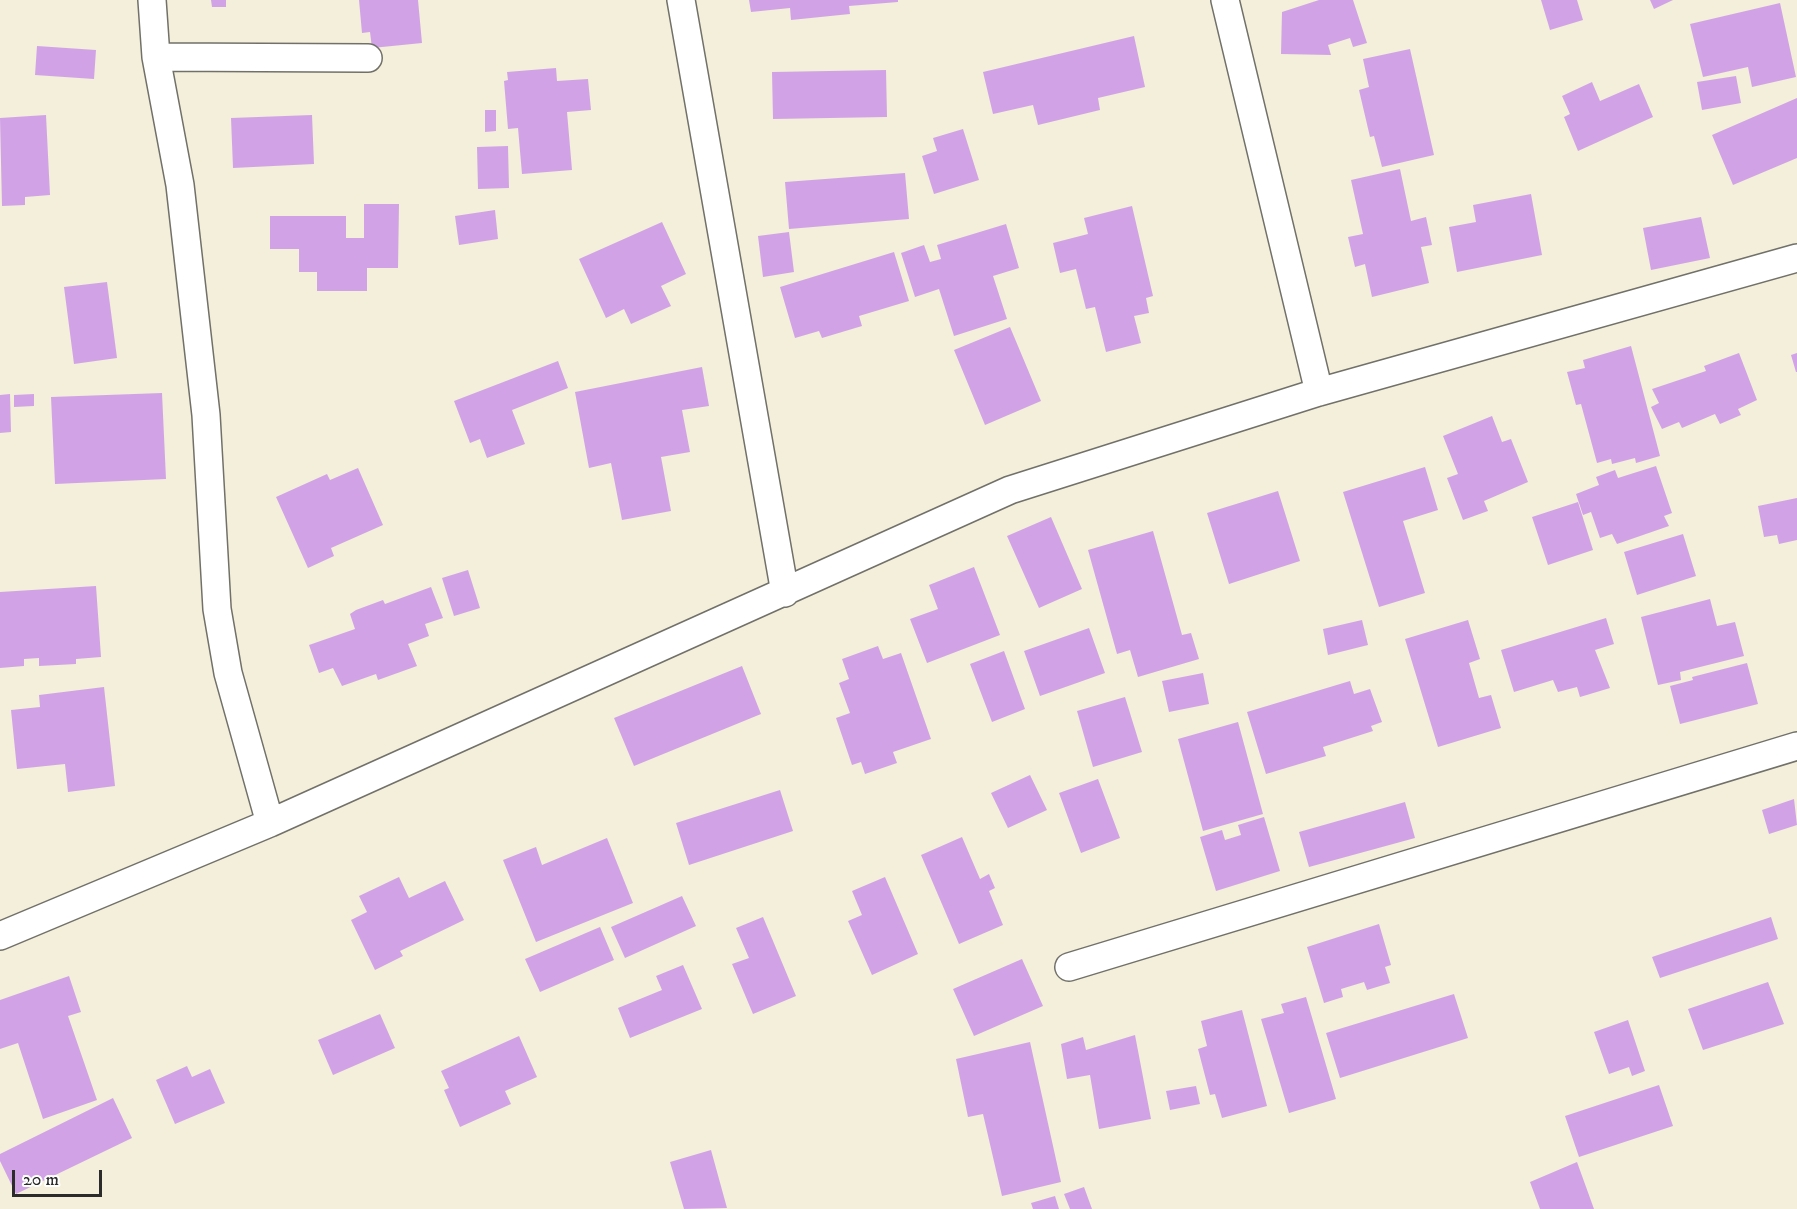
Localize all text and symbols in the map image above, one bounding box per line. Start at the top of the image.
scale bar [15,1158,105,1196]
text: 20 m [23,1169,59,1191]

